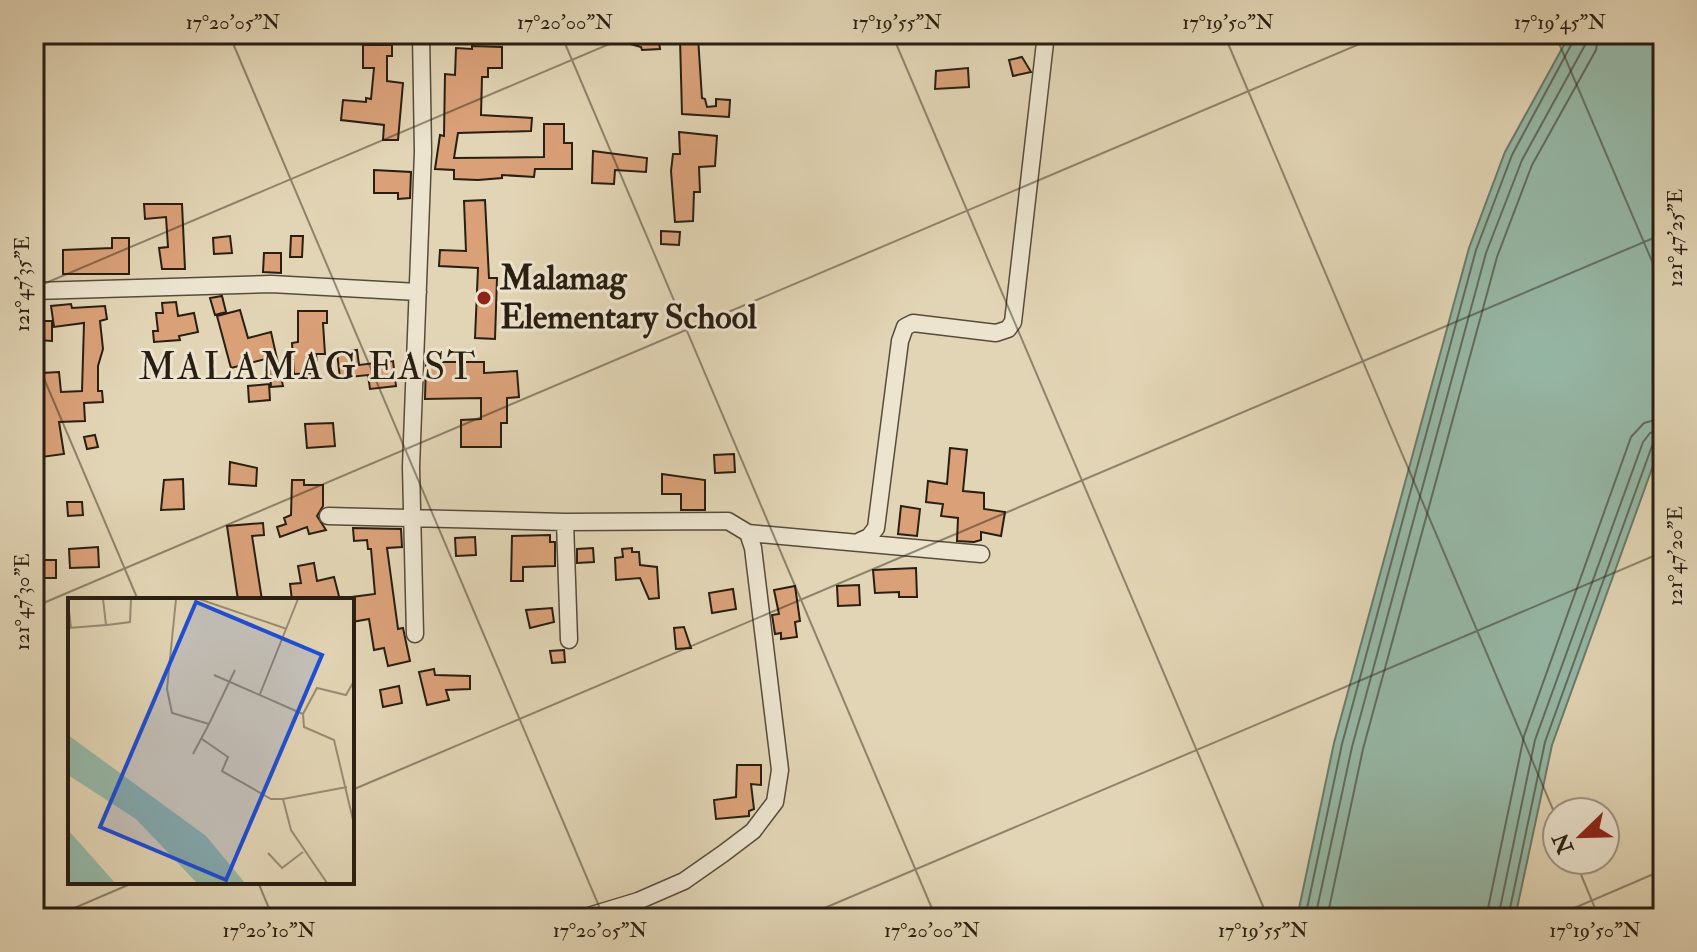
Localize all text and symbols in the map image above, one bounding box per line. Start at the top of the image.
text: 17°20'05"N [186,10,280,35]
text: 17°20'00"N [517,10,613,35]
text: 17°19'55"N [852,10,942,35]
text: 17°19'50"N [1182,10,1274,35]
text: 17°19'45"N [1514,10,1606,35]
text: 121°47'25"E [1663,189,1688,287]
text: 121°47'35"E [10,236,35,332]
place label: Malamag Elementary School [499,257,757,339]
marker: Malamag Elementary School [475,289,493,307]
district label: MALAMAG EAST [139,343,477,391]
text: 121°47'20"E [1663,506,1688,606]
text: 121°47'30"E [10,553,35,651]
inset map [68,598,354,884]
north arrow [1541,796,1621,876]
text: N [1547,829,1581,859]
text: 17°20'10"N [223,918,315,943]
text: 17°20'05"N [553,918,647,943]
text: 17°20'00"N [884,918,980,943]
text: 17°19'55"N [1218,918,1308,943]
text: 17°19'50"N [1549,918,1641,943]

